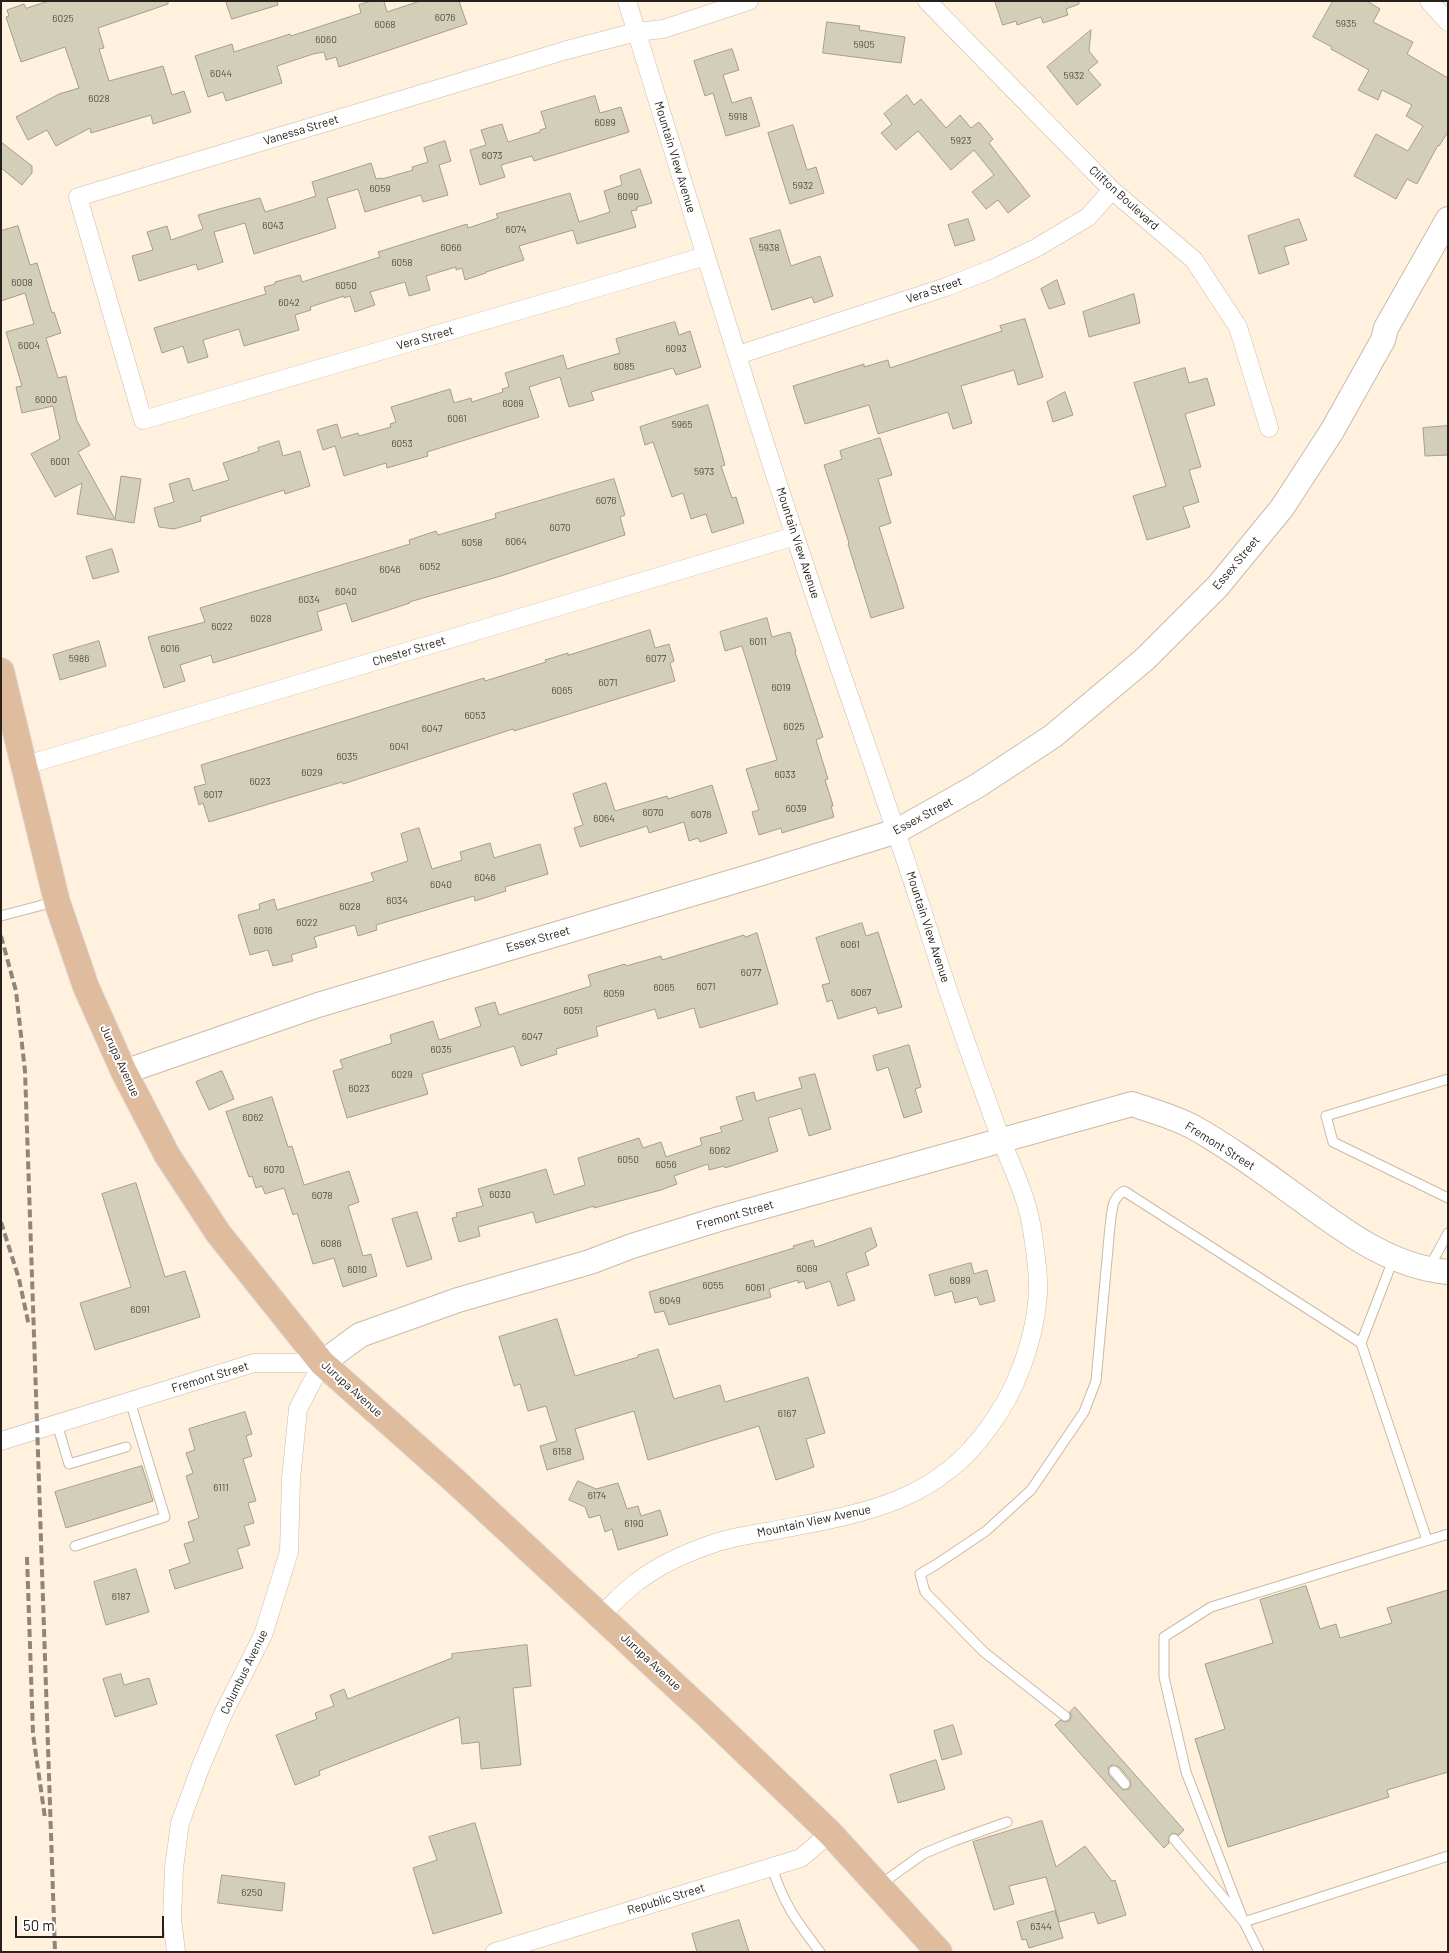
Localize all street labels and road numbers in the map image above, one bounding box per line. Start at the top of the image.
street label: Mountain View Avenue [651,99,699,215]
street label: Vanessa Street [262,112,340,148]
street label: Clifton Boulevard [1086,163,1162,233]
street label: Vera Street [904,274,964,306]
street label: Vera Street [395,323,455,353]
street label: Mountain View Avenue [773,486,823,600]
street label: Essex Street [1209,533,1263,593]
street label: Chester Street [371,633,447,669]
street label: Essex Street [891,794,955,838]
street label: Mountain View Avenue [903,870,953,984]
street label: Essex Street [504,923,572,955]
street label: Jurupa Avenue [97,1023,143,1099]
street label: Fremont Street [1182,1119,1258,1173]
street label: Fremont Street [695,1197,775,1233]
street label: Fremont Street [170,1358,250,1396]
street label: Jurupa Avenue [318,1358,386,1420]
street label: Mountain View Avenue [756,1502,872,1540]
street label: Columbus Avenue [217,1627,271,1717]
street label: Jurupa Avenue [618,1630,684,1694]
street label: Republic Street [625,1880,707,1918]

